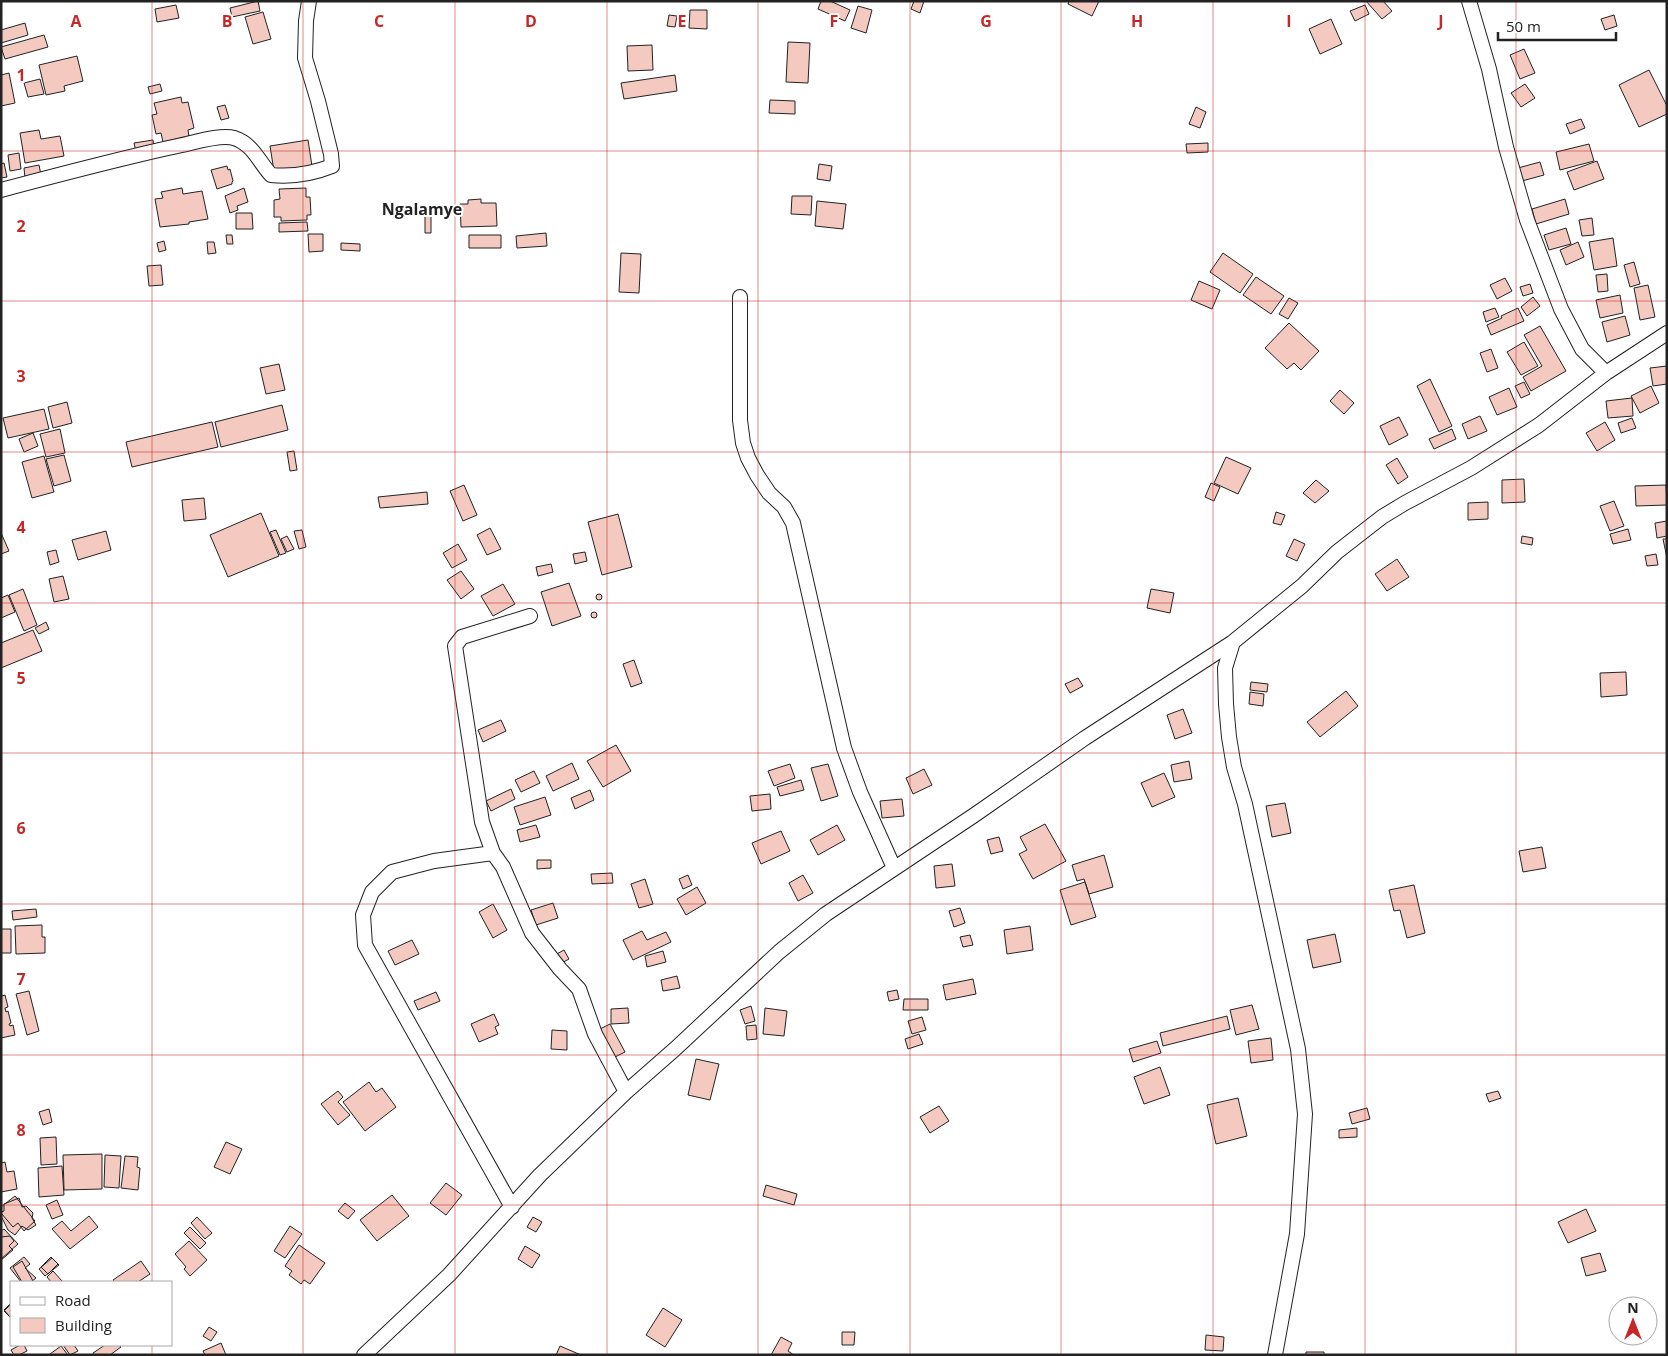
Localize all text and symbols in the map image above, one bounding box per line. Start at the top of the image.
text: A [70,10,82,32]
text: B [222,10,232,32]
text: C [374,10,384,32]
text: D [525,10,537,32]
text: E [678,10,687,32]
text: F [830,10,838,32]
text: G [980,10,992,32]
text: H [1131,10,1143,32]
text: I [1286,10,1292,32]
text: J [1436,10,1444,32]
scale bar [1498,10,1616,42]
text: 50 m [1506,16,1541,36]
text: 1 [16,64,26,86]
district label: Ngalamye [382,198,462,220]
text: 2 [16,215,26,237]
text: 3 [16,365,26,387]
text: 4 [16,516,26,538]
text: 5 [16,667,26,689]
text: 6 [16,817,26,839]
text: 7 [16,968,26,990]
text: 8 [16,1119,26,1141]
legend [10,1281,172,1346]
text: Road [55,1290,91,1310]
north arrow [1608,1296,1658,1346]
text: N [1627,1298,1639,1317]
text: Building [55,1315,112,1335]

